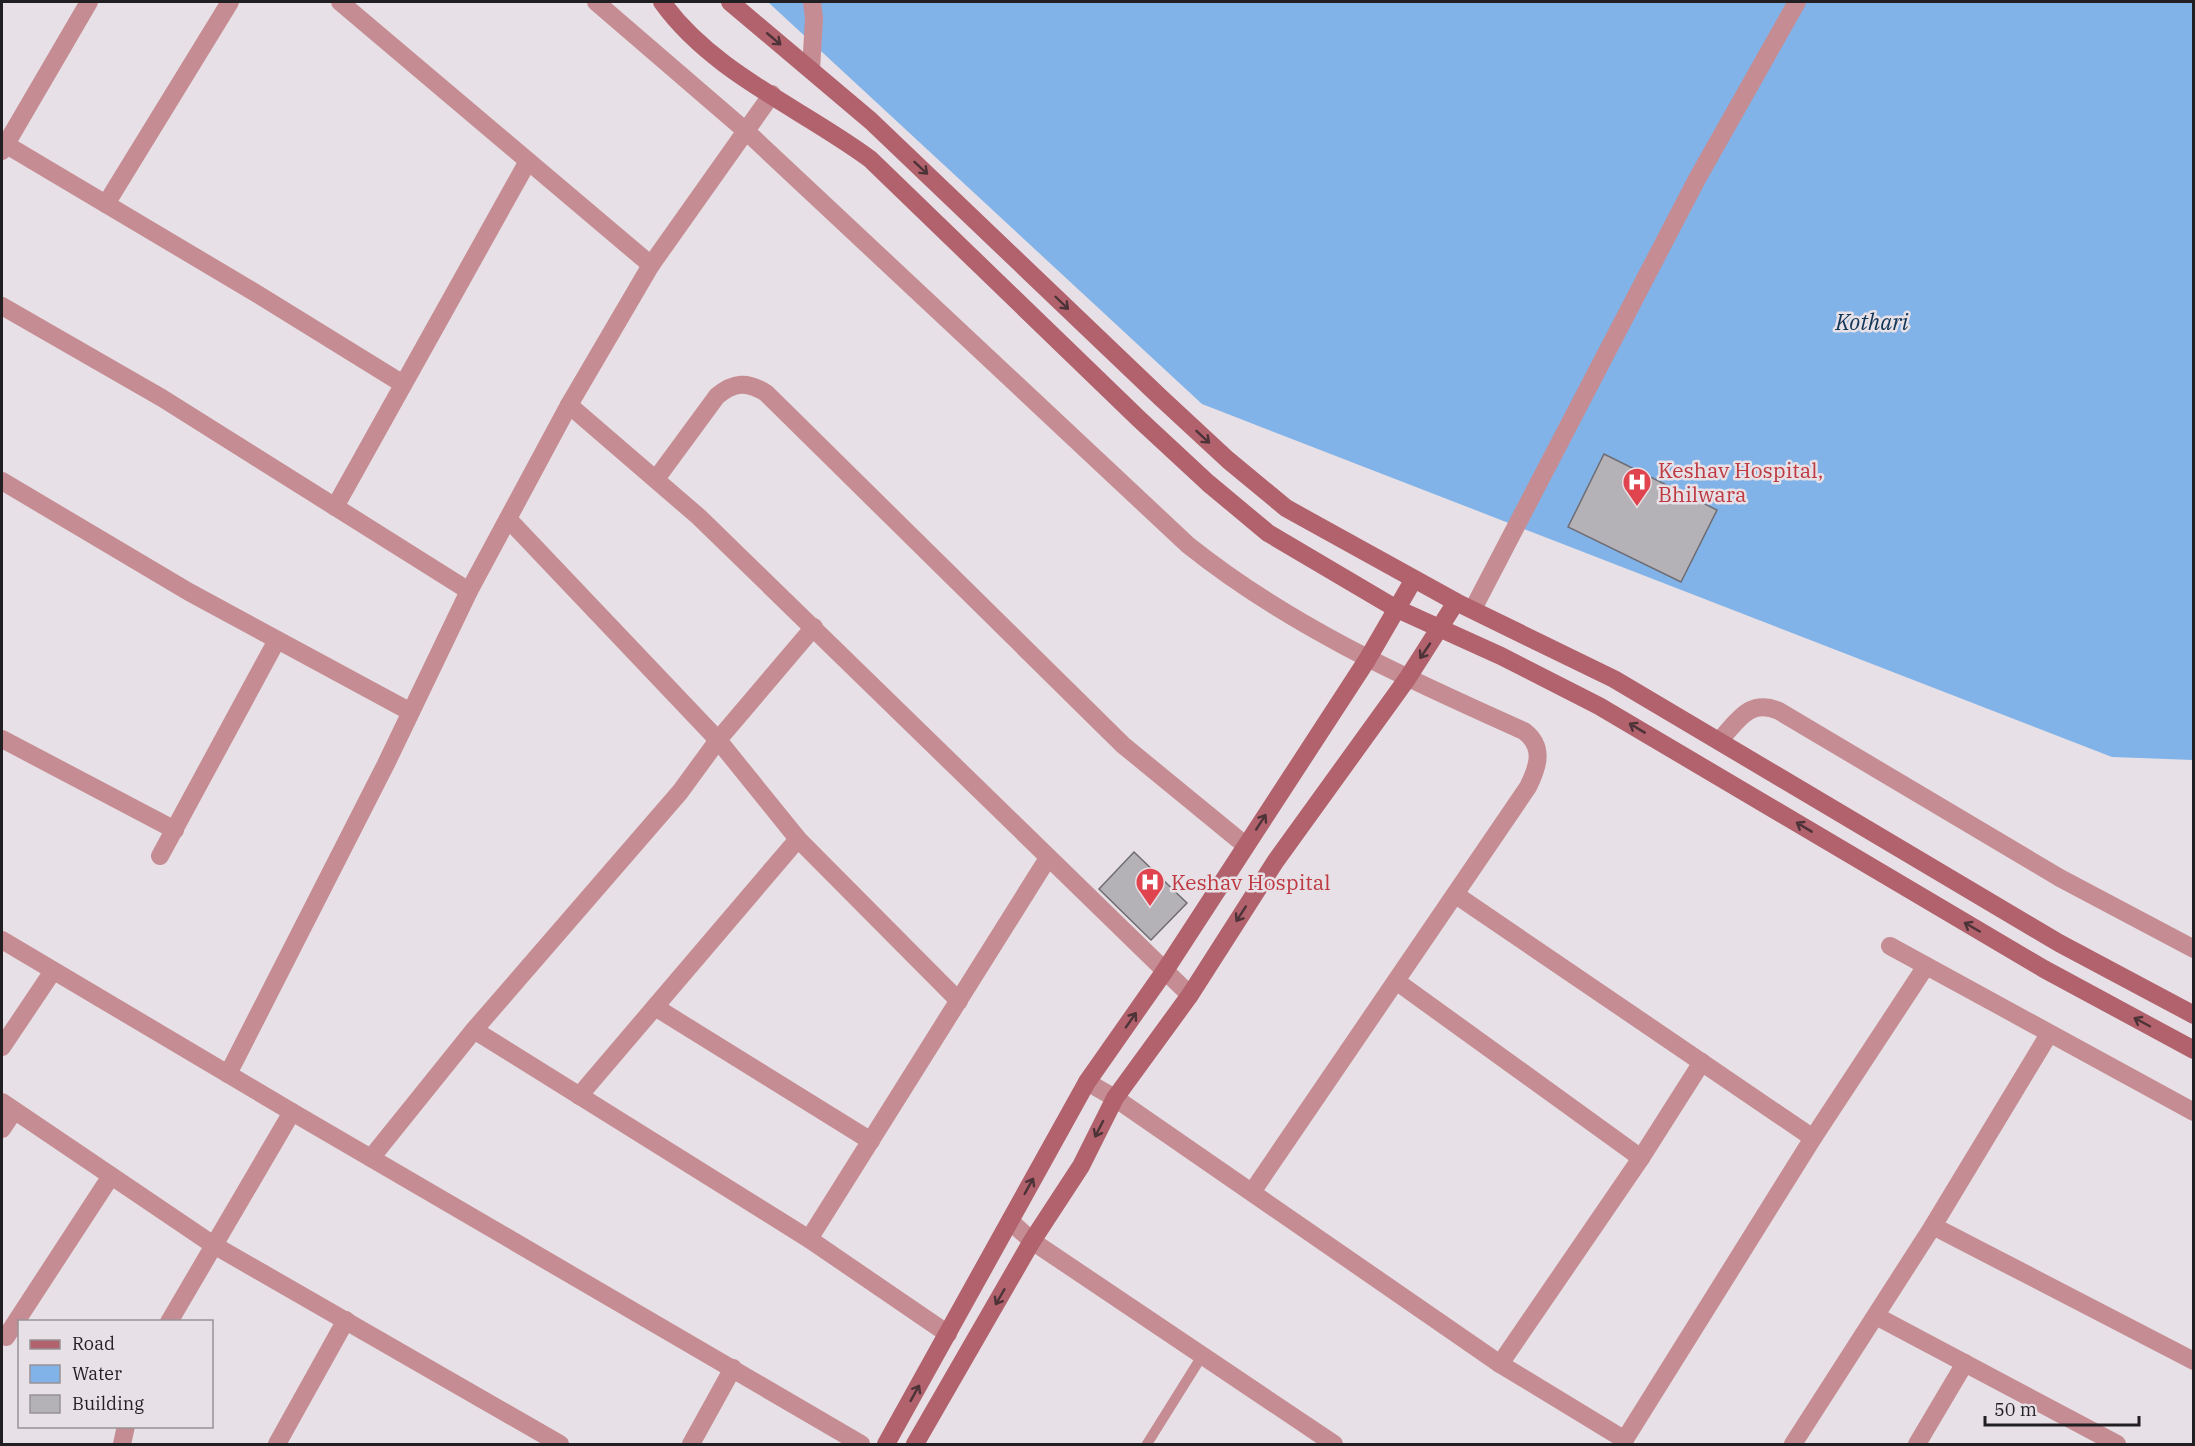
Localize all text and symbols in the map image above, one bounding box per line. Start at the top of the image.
one-way arrow [766,32,781,46]
one-way arrow [913,160,928,174]
one-way arrow [1054,295,1069,310]
water label: Kothari [1835,307,1909,336]
one-way arrow [1195,430,1210,444]
place label: Keshav Hospital, Bhilwara [1658,456,1823,508]
hospital icon: Keshav Hospital, Bhilwara [1621,466,1653,508]
one-way arrow [1419,642,1431,659]
one-way arrow [1628,721,1645,733]
one-way arrow [1255,814,1267,830]
one-way arrow [1796,821,1813,833]
hospital icon: Keshav Hospital [1134,866,1166,908]
place label: Keshav Hospital [1171,868,1331,896]
one-way arrow [1235,906,1248,923]
one-way arrow [1964,920,1981,932]
one-way arrow [1125,1012,1137,1028]
one-way arrow [2134,1016,2151,1028]
one-way arrow [1093,1120,1104,1138]
one-way arrow [1023,1178,1035,1195]
one-way arrow [994,1288,1006,1305]
legend [18,1320,213,1428]
text: Road [72,1332,115,1355]
text: Water [72,1362,122,1385]
one-way arrow [910,1385,921,1403]
scale bar [1985,1389,2140,1427]
text: Building [72,1392,144,1415]
text: 50 m [1994,1398,2037,1421]

